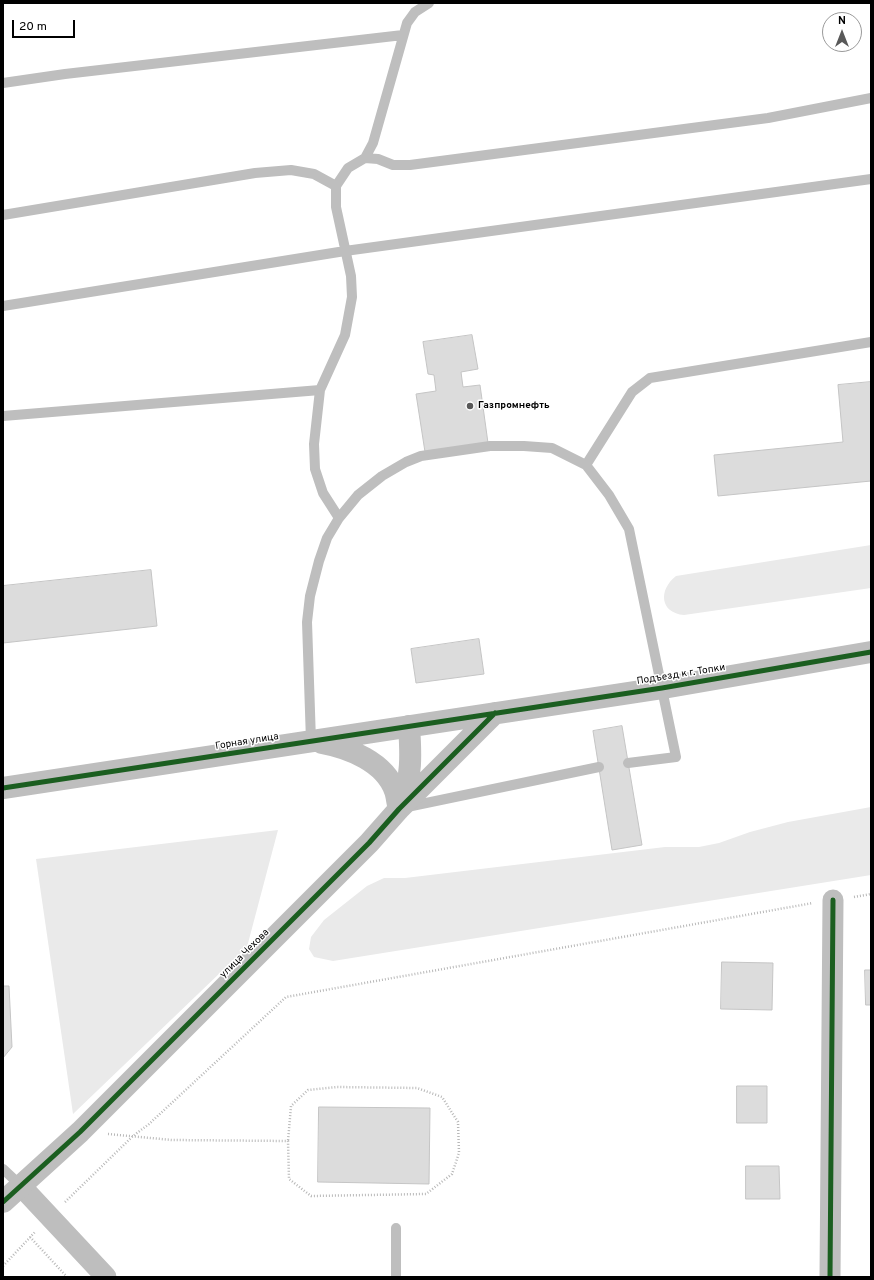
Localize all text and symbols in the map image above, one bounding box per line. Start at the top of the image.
scale bar [14,12,77,38]
north arrow [822,12,862,52]
text: N [838,14,846,28]
text: 20 m [19,19,47,35]
place label: Газпромнефть [478,400,550,412]
marker: Газпромнефть [465,401,475,411]
street label: Подъезд к г. Топки [636,662,726,688]
street label: Горная улица [214,731,280,753]
street label: улица Чехова [218,927,272,981]

